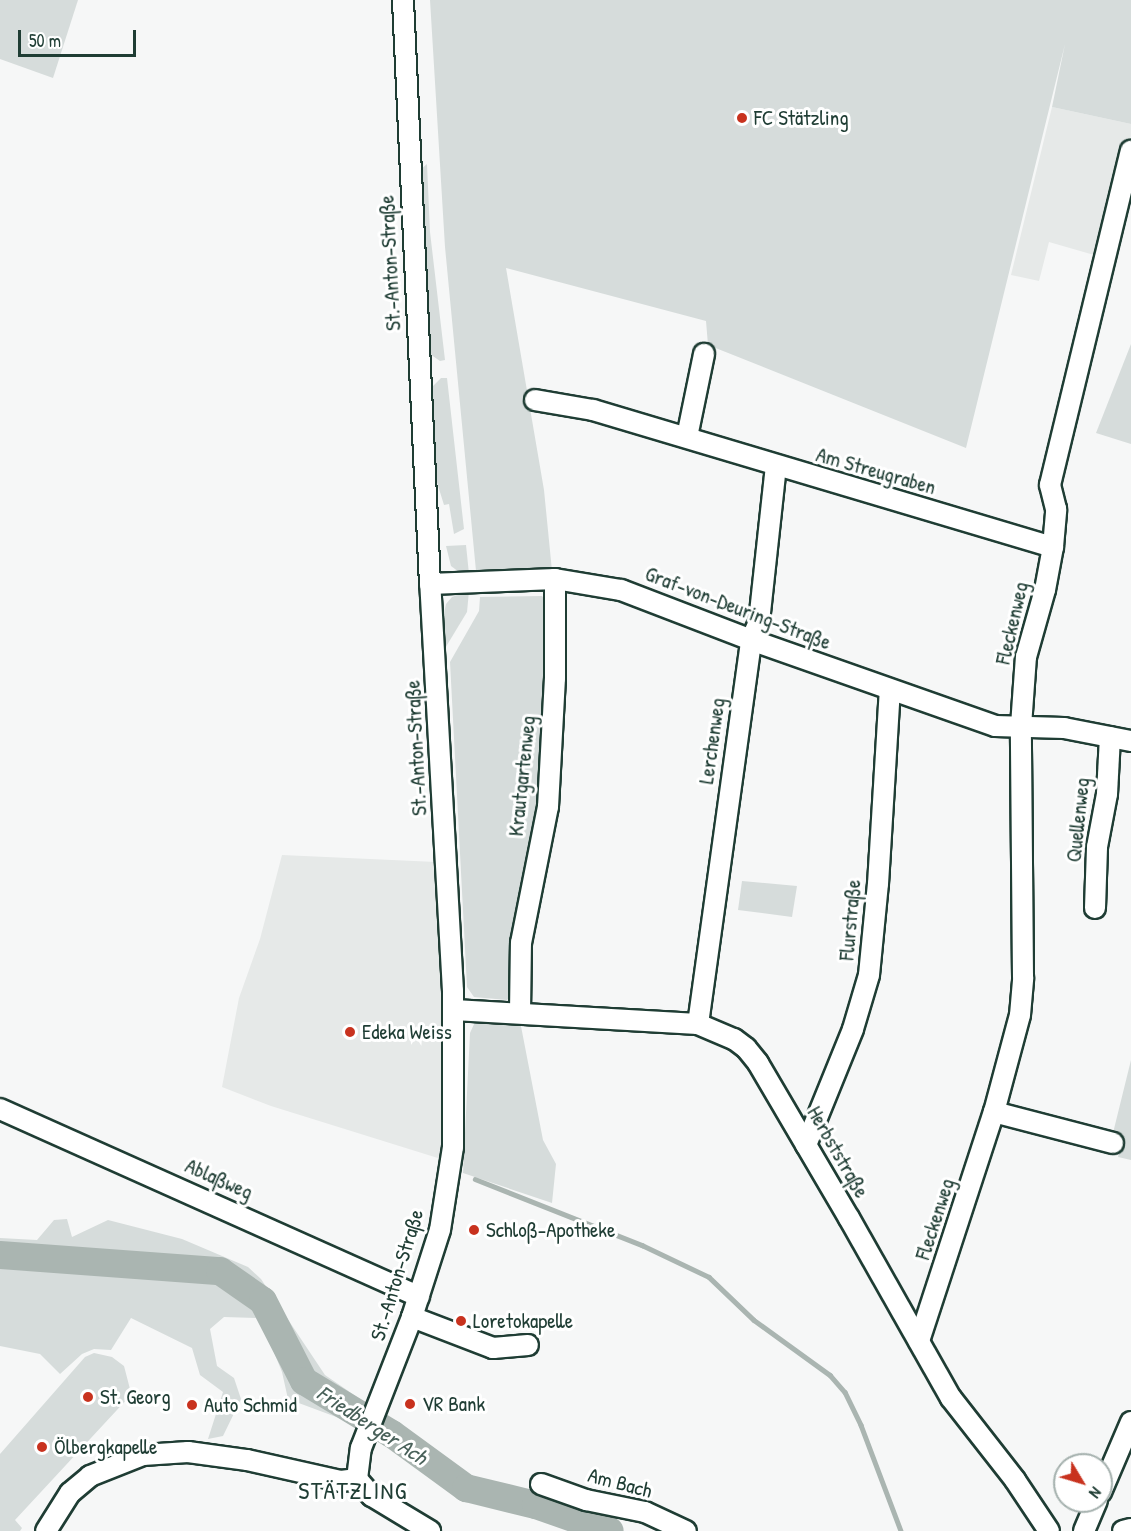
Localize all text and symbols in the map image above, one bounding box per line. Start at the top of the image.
scale bar [21,18,140,56]
text: 50 m [29,28,61,53]
place label: FC Stätzling [754,105,849,131]
marker: FC Stätzling [735,111,749,125]
street label: St.-Anton-Straße [374,194,406,332]
street label: Am Streugraben [813,442,939,500]
street label: Graf-von-Deuring-Straße [642,561,834,655]
street label: Fleckenweg [990,579,1034,667]
street label: St.-Anton-Straße [400,679,432,817]
street label: Lerchenweg [694,696,730,786]
street label: Krautgartenweg [503,714,541,838]
street label: Quellenweg [1061,776,1095,864]
street label: Flurstraße [834,879,866,961]
place label: Edeka Weiss [362,1019,452,1045]
marker: Edeka Weiss [343,1025,357,1039]
street label: Herbststraße [802,1102,874,1202]
street label: Ablaßweg [181,1153,257,1205]
street label: Fleckenweg [910,1175,960,1263]
street label: St.-Anton-Straße [365,1206,429,1344]
place label: Schloß-Apotheke [486,1217,615,1243]
marker: Schloß-Apotheke [467,1223,481,1237]
place label: Loretokapelle [473,1308,573,1334]
marker: Loretokapelle [454,1314,468,1328]
water label: Friedberger Ach [312,1380,432,1470]
place label: St. Georg [100,1384,171,1410]
marker: St. Georg [81,1390,95,1404]
place label: VR Bank [422,1391,485,1417]
place label: Auto Schmid [204,1392,297,1418]
marker: VR Bank [403,1397,417,1411]
marker: Auto Schmid [185,1398,199,1412]
place label: Ölbergkapelle [54,1434,157,1460]
marker: Ölbergkapelle [35,1440,49,1454]
north arrow [1053,1453,1113,1513]
street label: Am Bach [585,1462,655,1504]
district label: STÄTZLING [298,1477,408,1505]
text: N [1084,1483,1107,1503]

